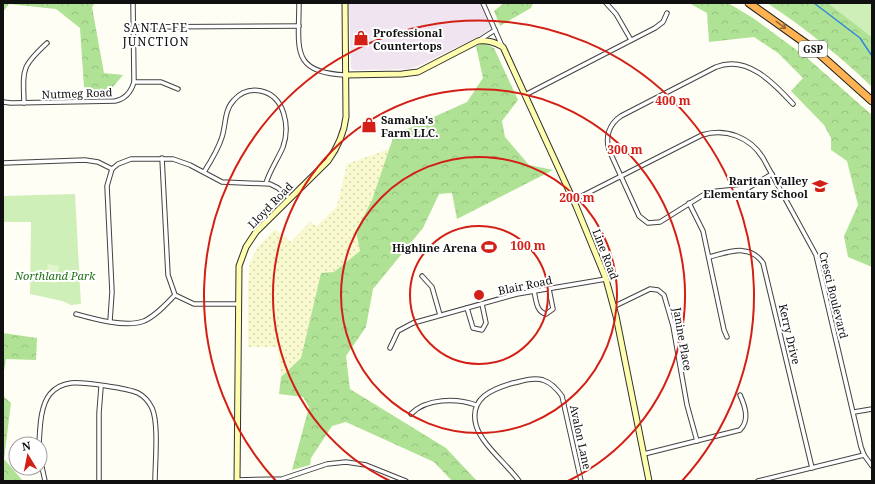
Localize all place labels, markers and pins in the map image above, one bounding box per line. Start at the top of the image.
place label: Professional Countertops [373,25,442,53]
shop icon: Professional Countertops [352,29,370,47]
place label: Samaha's Farm LLC. [381,112,438,140]
shop icon: Samaha's Farm LLC. [360,116,378,134]
place label: Raritan Valley Elementary School [703,173,809,201]
school or university icon: Raritan Valley Elementary School [811,177,829,195]
sports icon: Highline Arena [480,238,498,256]
place label: Highline Arena [392,240,477,255]
centre of rings [472,288,486,302]

